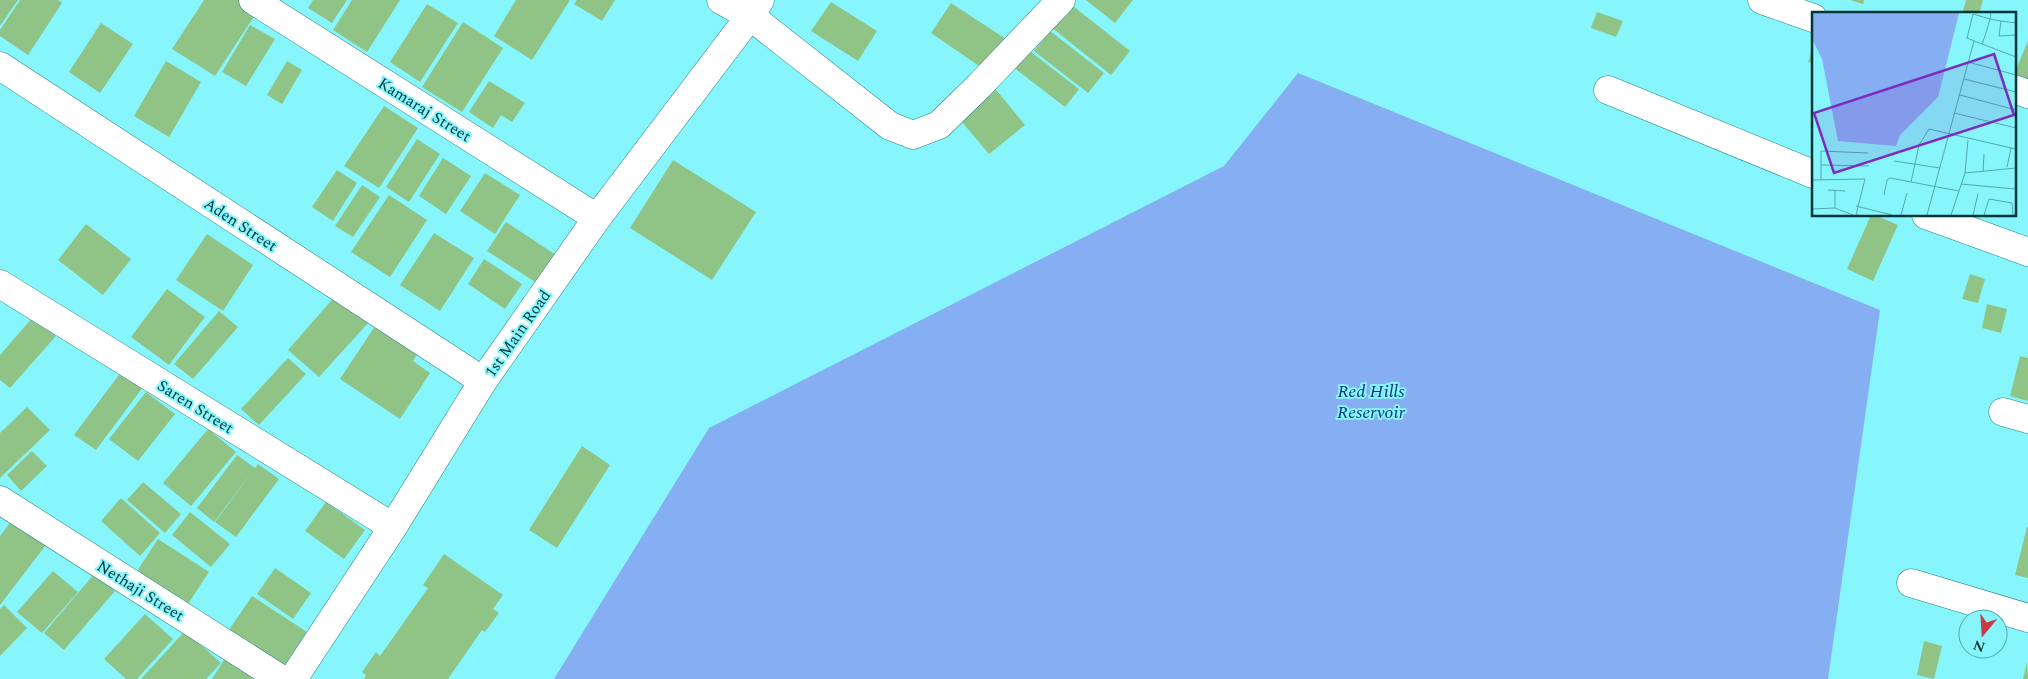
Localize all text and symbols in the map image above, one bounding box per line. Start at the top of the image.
inset map [1812,12,2016,216]
street label: Kamaraj Street [373,72,476,148]
street label: Aden Street [199,192,282,258]
street label: 1st Main Road [479,285,557,382]
street label: Saren Street [153,374,239,440]
water label: Red Hills Reservoir [1337,378,1406,426]
street label: Nethaji Street [92,554,189,628]
north arrow [1958,609,2008,659]
text: N [1970,634,1988,658]

